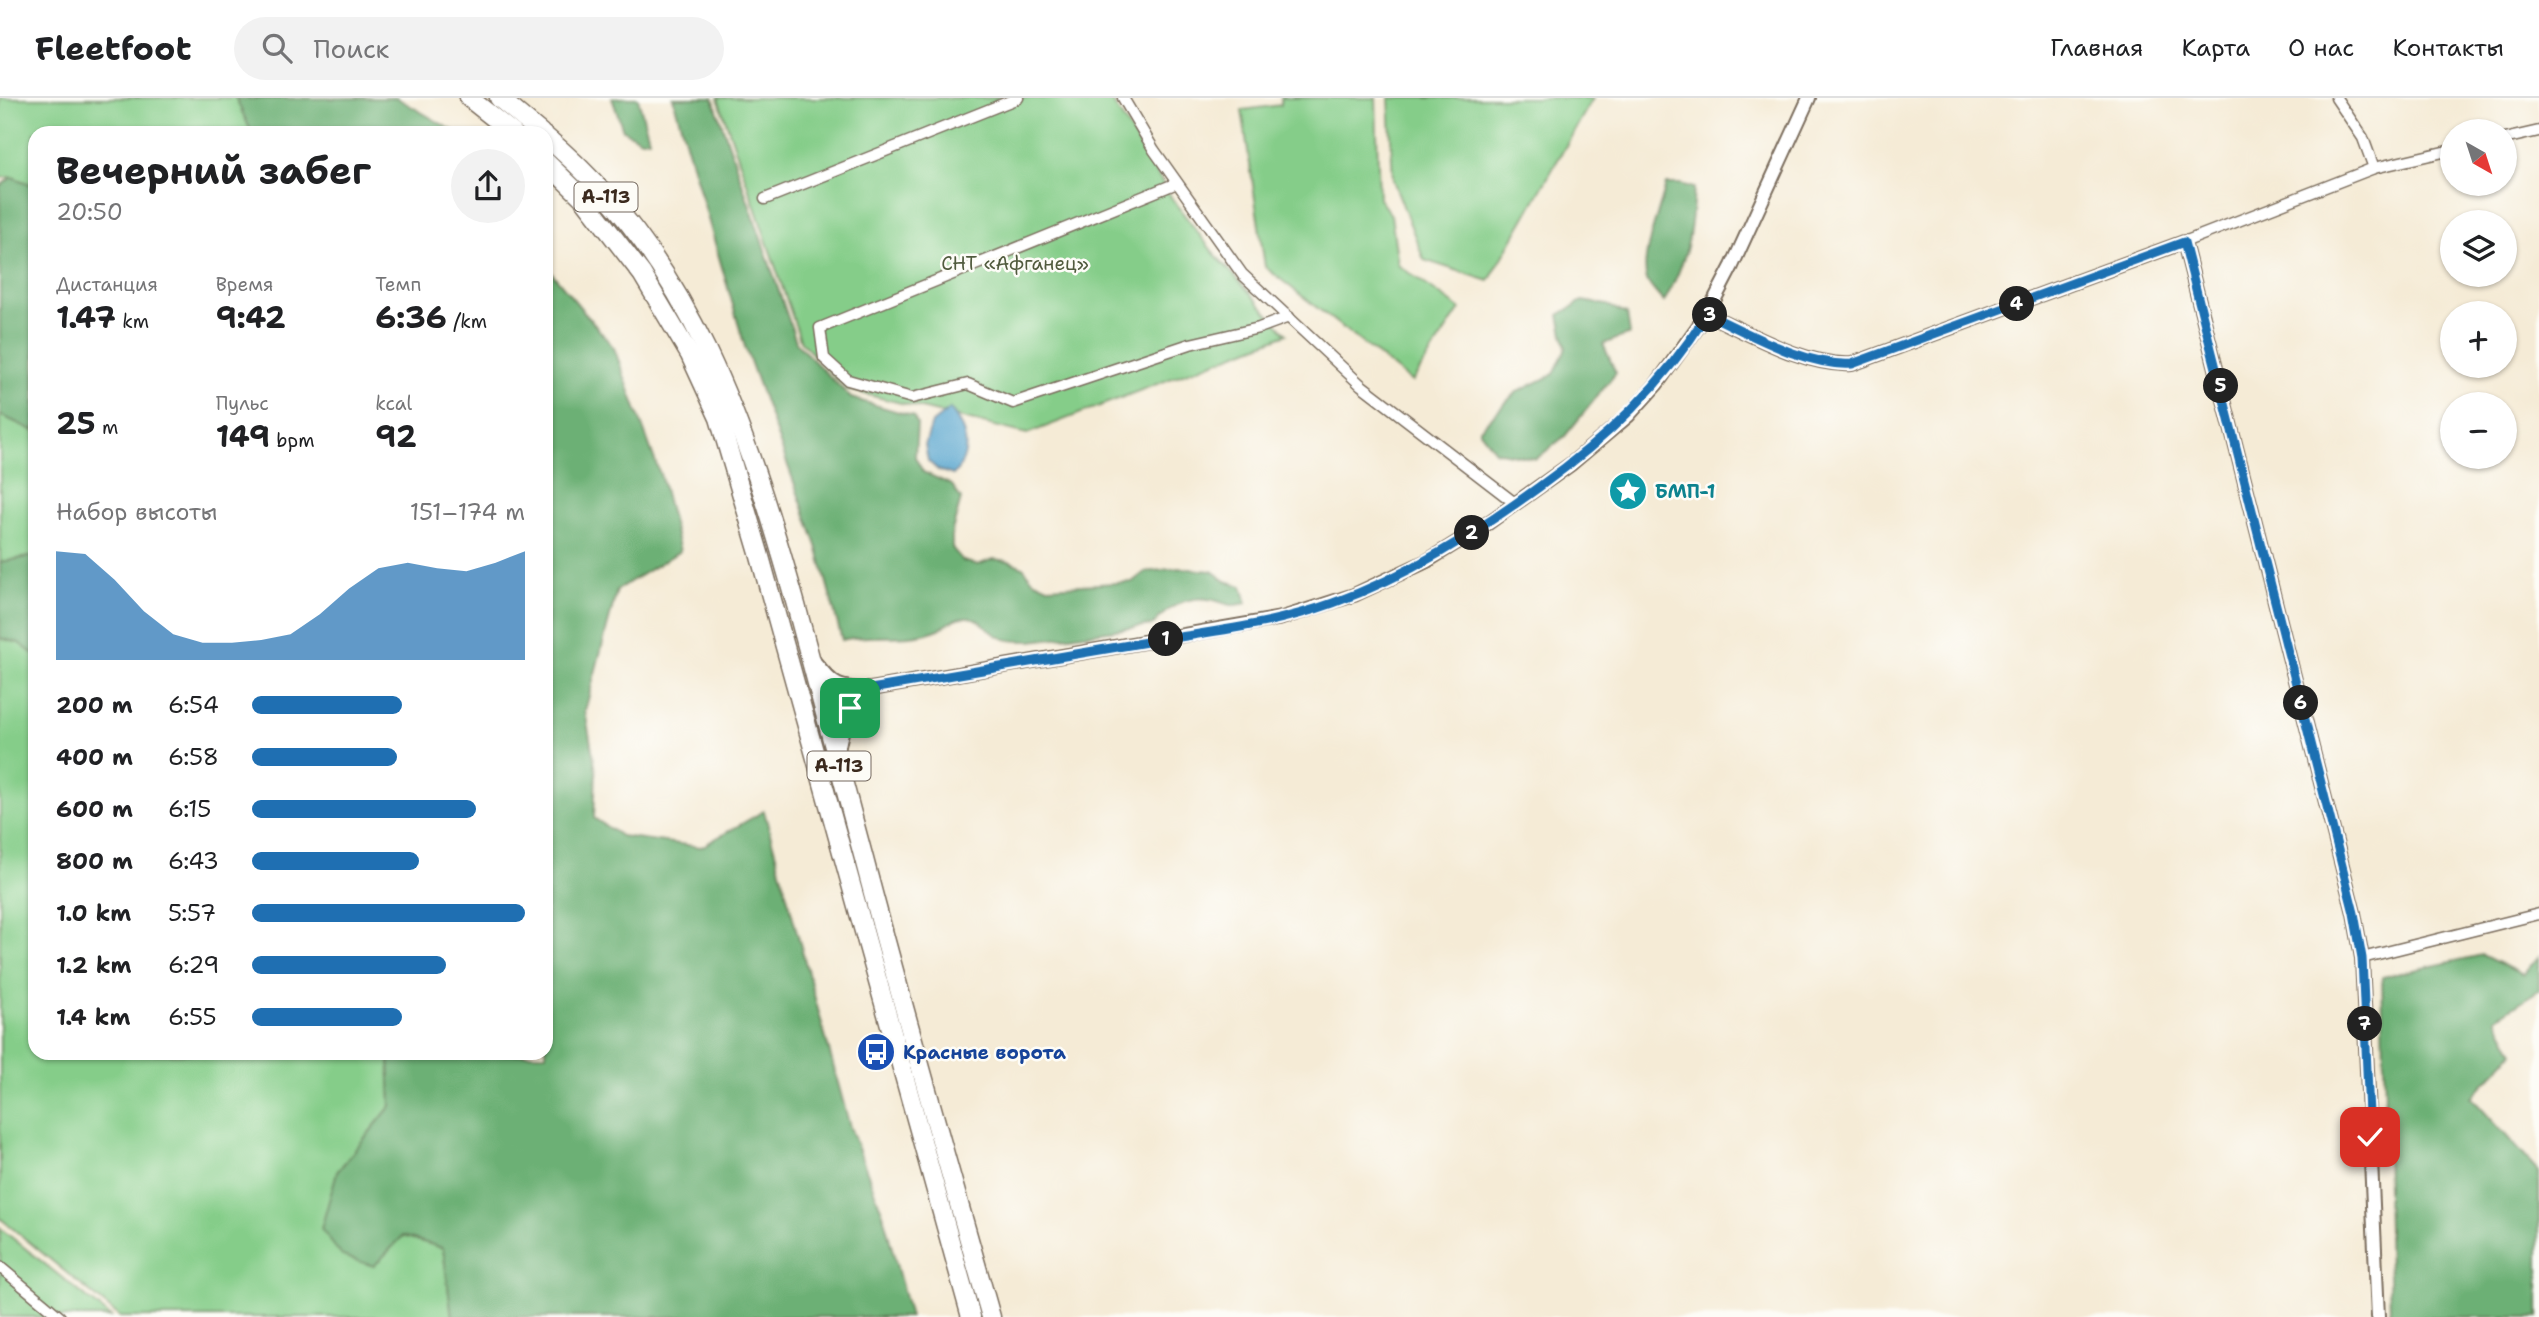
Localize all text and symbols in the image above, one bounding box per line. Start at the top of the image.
search box [234,17,724,80]
text: Fleetfoot [35,26,192,71]
icon: search [258,29,296,67]
text: Поиск [314,31,389,66]
text: Главная [2050,32,2143,64]
text: Карта [2181,32,2250,64]
text: О нас [2288,32,2354,64]
text: Контакты [2392,32,2504,64]
north arrow [2440,119,2516,196]
map controls [2440,119,2517,469]
text: Вечерний забег [56,145,371,196]
button: share [451,149,525,223]
road number: А-113 [574,182,638,212]
text: 20:50 [56,197,123,227]
button: layers [2440,210,2517,287]
park label: СНТ «Афганец» [941,251,1089,276]
text: Дистанция [56,272,158,297]
text: Время [216,272,274,297]
text: Темп [375,272,421,297]
pin: 4 [2000,286,2035,322]
text: 4 [2010,291,2023,316]
text: 1.47 [56,297,116,338]
text: 9:42 [216,297,286,338]
text: 6:36 [375,297,447,338]
pin: 3 [1692,298,1728,332]
button: + [2440,301,2517,378]
text: 3 [1703,302,1716,327]
text: km [116,309,149,334]
text: /km [447,309,487,334]
pin: 5 [2204,368,2238,404]
text: 5 [2215,373,2226,398]
text: Пульс [216,391,269,416]
text: kcal [375,391,412,416]
button: − [2440,392,2517,469]
text: 25 [56,403,96,444]
text: m [96,415,118,440]
text: 149 [216,416,270,457]
text: 92 [375,416,417,457]
text: bpm [270,428,315,453]
place icon: БМП-1 [1607,470,1649,512]
place label: БМП-1 [1655,479,1715,504]
text: Набор высоты [56,497,217,527]
text: 151–174 m [410,497,525,527]
pin: 2 [1454,516,1490,550]
text: 2 [1465,520,1478,545]
pin: 1 [1148,622,1184,656]
text: 1 [1161,626,1170,651]
pin [820,678,880,738]
pin: 6 [2284,686,2318,720]
icon: arrive [831,689,869,727]
text: 200 m [56,690,133,720]
text: 6:54 [168,690,219,720]
text: 6 [2294,690,2307,715]
text: 400 m [56,742,133,772]
text: 6:58 [168,742,219,772]
road number: А-113 [808,752,870,780]
text: 600 m [56,794,133,824]
text: 6:15 [168,794,211,824]
text: 800 m [56,846,133,876]
text: 6:43 [168,846,219,876]
text: 1.0 km [56,898,131,928]
text: 5:57 [168,898,216,928]
text: 1.2 km [56,950,132,980]
text: 6:29 [168,950,219,980]
text: 1.4 km [56,1002,130,1032]
text: 6:55 [168,1002,217,1032]
pin: 7 [2348,1006,2382,1042]
text: 7 [2358,1011,2371,1036]
bus stop icon: Красные ворота [855,1031,897,1073]
place label: Красные ворота [903,1040,1066,1065]
pin [2340,1107,2400,1167]
icon: check [2351,1118,2389,1156]

